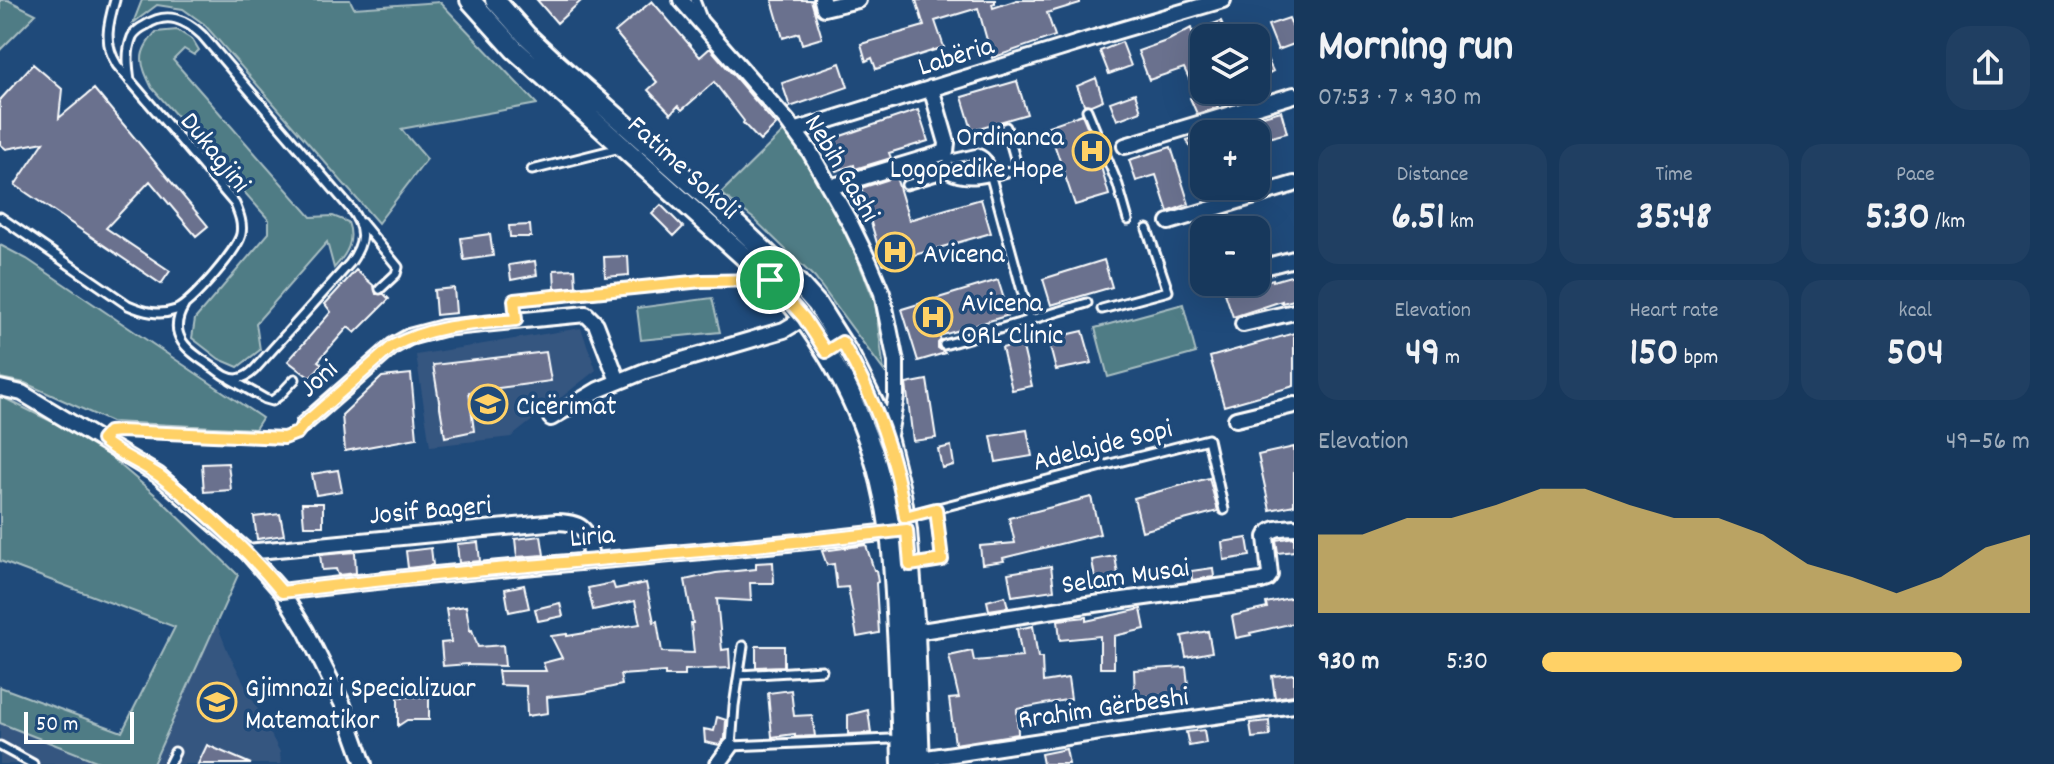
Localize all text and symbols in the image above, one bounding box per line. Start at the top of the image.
text: Morning run [1318,18,1513,81]
map controls [1190,24,1270,296]
button: layers [1190,24,1270,104]
button: share [1946,26,2030,110]
street label: Labëria [914,28,1000,89]
text: 07:53 · 7 × 930 m [1318,80,1481,117]
street label: Dukagjini [168,105,258,203]
street label: Fatime Sokoli [616,108,747,231]
street label: Nebih Gashi [792,108,888,231]
place label: Ordinanca Logopedike Hope [890,120,1065,192]
button: + [1190,120,1270,200]
hospital icon: Ordinanca Logopedike Hope [1071,130,1113,172]
text: Distance [1397,160,1469,191]
text: Time [1655,160,1693,191]
text: Pace [1896,160,1935,191]
text: 6.51 [1391,191,1445,248]
text: 35:48 [1636,191,1712,248]
text: 5:30 [1865,191,1930,248]
text: km [1445,207,1474,238]
text: /km [1930,207,1965,238]
button: − [1190,216,1270,296]
hospital icon: Avicena [874,231,916,273]
place label: Avicena [923,237,1006,277]
pin [736,246,804,314]
icon: arrive [748,258,792,302]
place label: Avicena ORL Clinic [961,286,1064,358]
hospital icon: Avicena ORL Clinic [912,296,954,338]
text: Elevation [1394,296,1471,327]
text: Heart rate [1630,296,1718,327]
text: kcal [1899,296,1932,327]
text: 49 [1405,327,1440,384]
text: 150 [1630,327,1679,384]
text: 504 [1887,327,1944,384]
text: m [1440,343,1460,374]
text: bpm [1679,343,1718,374]
street label: Joni [292,352,349,409]
school or university icon: Cicërimat [467,383,509,425]
place label: Cicërimat [516,389,617,429]
street label: Adelajde Sopi [1029,411,1177,485]
text: Elevation [1318,424,1408,461]
text: 49–56 m [1946,424,2030,461]
street label: Josif Bageri [368,488,493,538]
street label: Liria [568,517,618,561]
street label: Selam Musai [1059,550,1192,608]
text: 930 m [1318,644,1379,681]
text: 5:30 [1446,644,1488,681]
place label: Gjimnazi i Specializuar Matematikor [245,671,476,743]
street label: Rrahim Gërbeshi [1016,679,1191,743]
school or university icon: Gjimnazi i Specializuar Matematikor [196,681,238,723]
scale bar [24,708,134,744]
text: 50 m [36,710,78,741]

